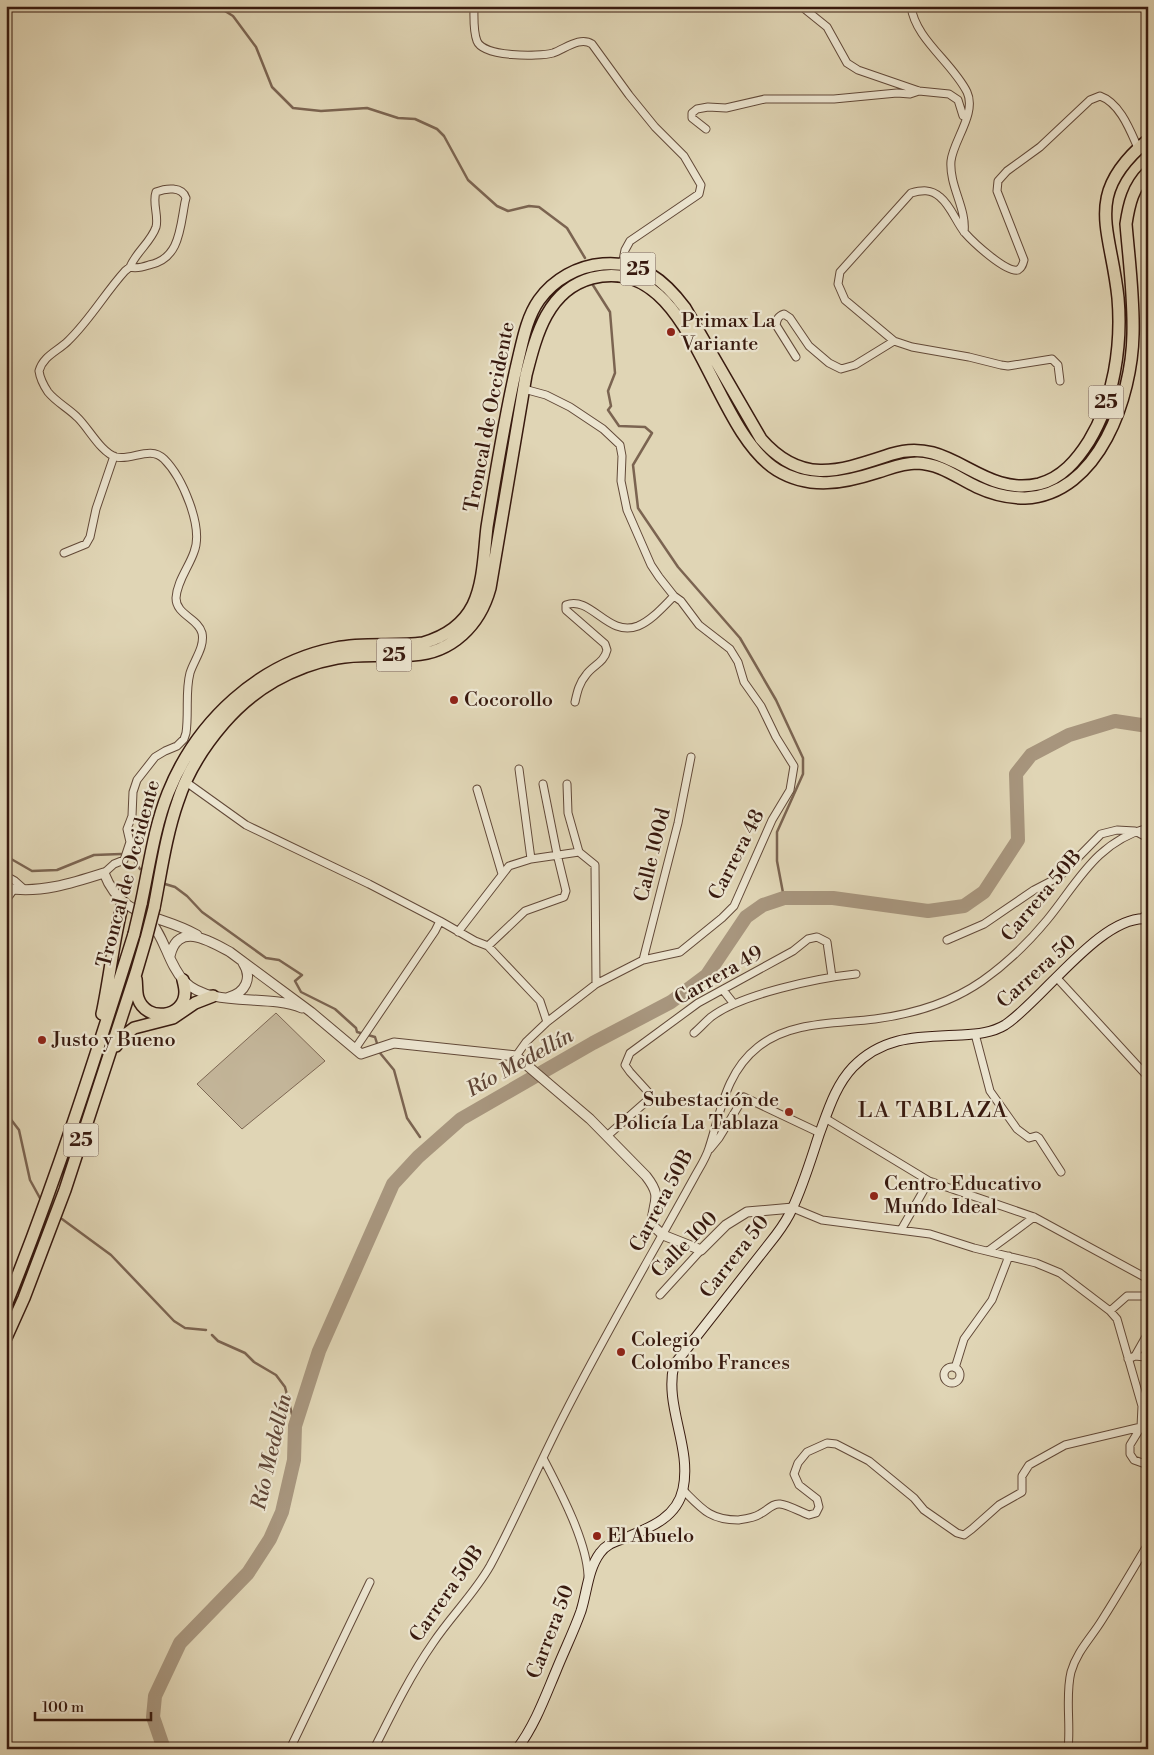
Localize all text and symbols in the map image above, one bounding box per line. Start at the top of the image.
road number: 25 [620,252,656,286]
place label: Primax La Variante [680,309,776,357]
street label: Troncal de Occidente [459,320,521,514]
marker: Primax La Variante [665,326,677,338]
road number: 25 [1088,386,1124,418]
road number: 25 [376,638,412,672]
place label: Cocorollo [464,688,553,713]
marker: Cocorollo [448,694,460,706]
street label: Troncal de Occidente [92,777,166,971]
street label: Calle 100d [629,805,677,904]
street label: Carrera 48 [704,805,770,905]
street label: Carrera 50B [996,845,1088,947]
street label: Carrera 50 [992,930,1082,1014]
street label: Carrera 49 [670,941,768,1011]
water label: Río Medellín [461,1023,578,1104]
place label: Justo y Bueno [51,1028,176,1053]
marker: Justo y Bueno [36,1034,48,1046]
place label: Subestación de Policía La Tablaza [614,1088,780,1136]
district label: LA TABLAZA [858,1097,1008,1124]
marker: Subestación de Policía La Tablaza [783,1106,795,1118]
road number: 25 [64,1124,98,1156]
street label: Carrera 50B [625,1145,699,1257]
place label: Centro Educativo Mundo Ideal [884,1172,1042,1220]
marker: Centro Educativo Mundo Ideal [868,1190,880,1202]
street label: Calle 100 [646,1206,724,1284]
street label: Carrera 50 [695,1210,775,1304]
place label: Colegio Colombo Frances [631,1328,790,1376]
marker: Colegio Colombo Frances [615,1346,627,1358]
water label: Río Medellín [246,1391,298,1514]
place label: El Abuelo [607,1524,694,1549]
marker: El Abuelo [591,1530,603,1542]
street label: Carrera 50B [404,1541,490,1647]
street label: Carrera 50 [522,1582,580,1682]
scale bar [35,1690,151,1722]
text: 100 m [42,1698,84,1717]

